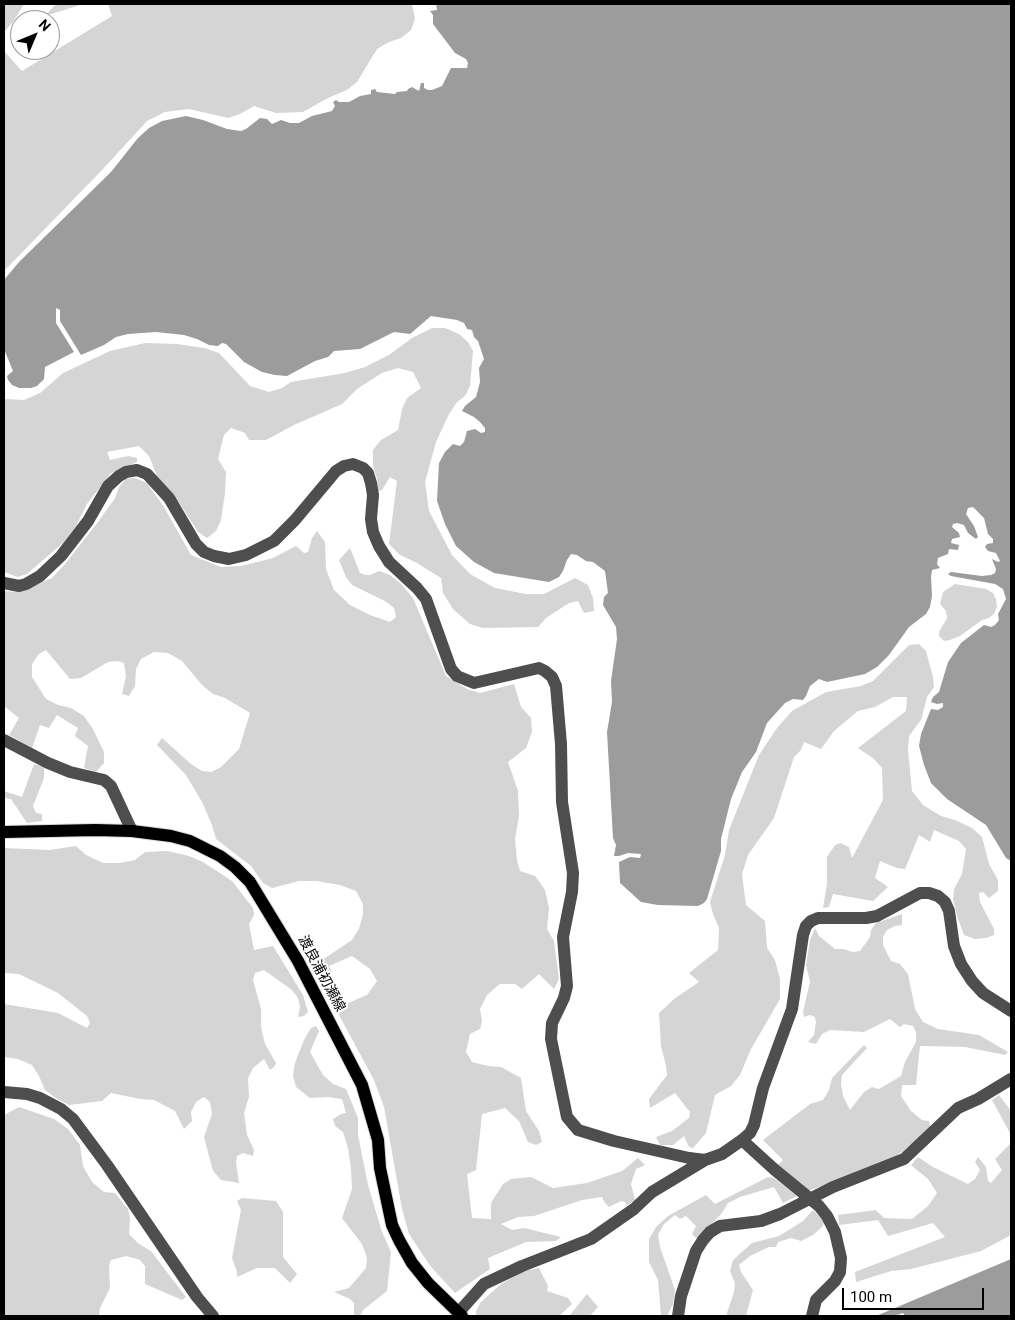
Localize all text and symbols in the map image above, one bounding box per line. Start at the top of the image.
north arrow [10,10,60,60]
text: N [36,16,54,34]
street label: 渡良浦初瀬線 [294,933,348,1015]
scale bar [845,1278,988,1310]
text: 100 m [850,1288,892,1306]

